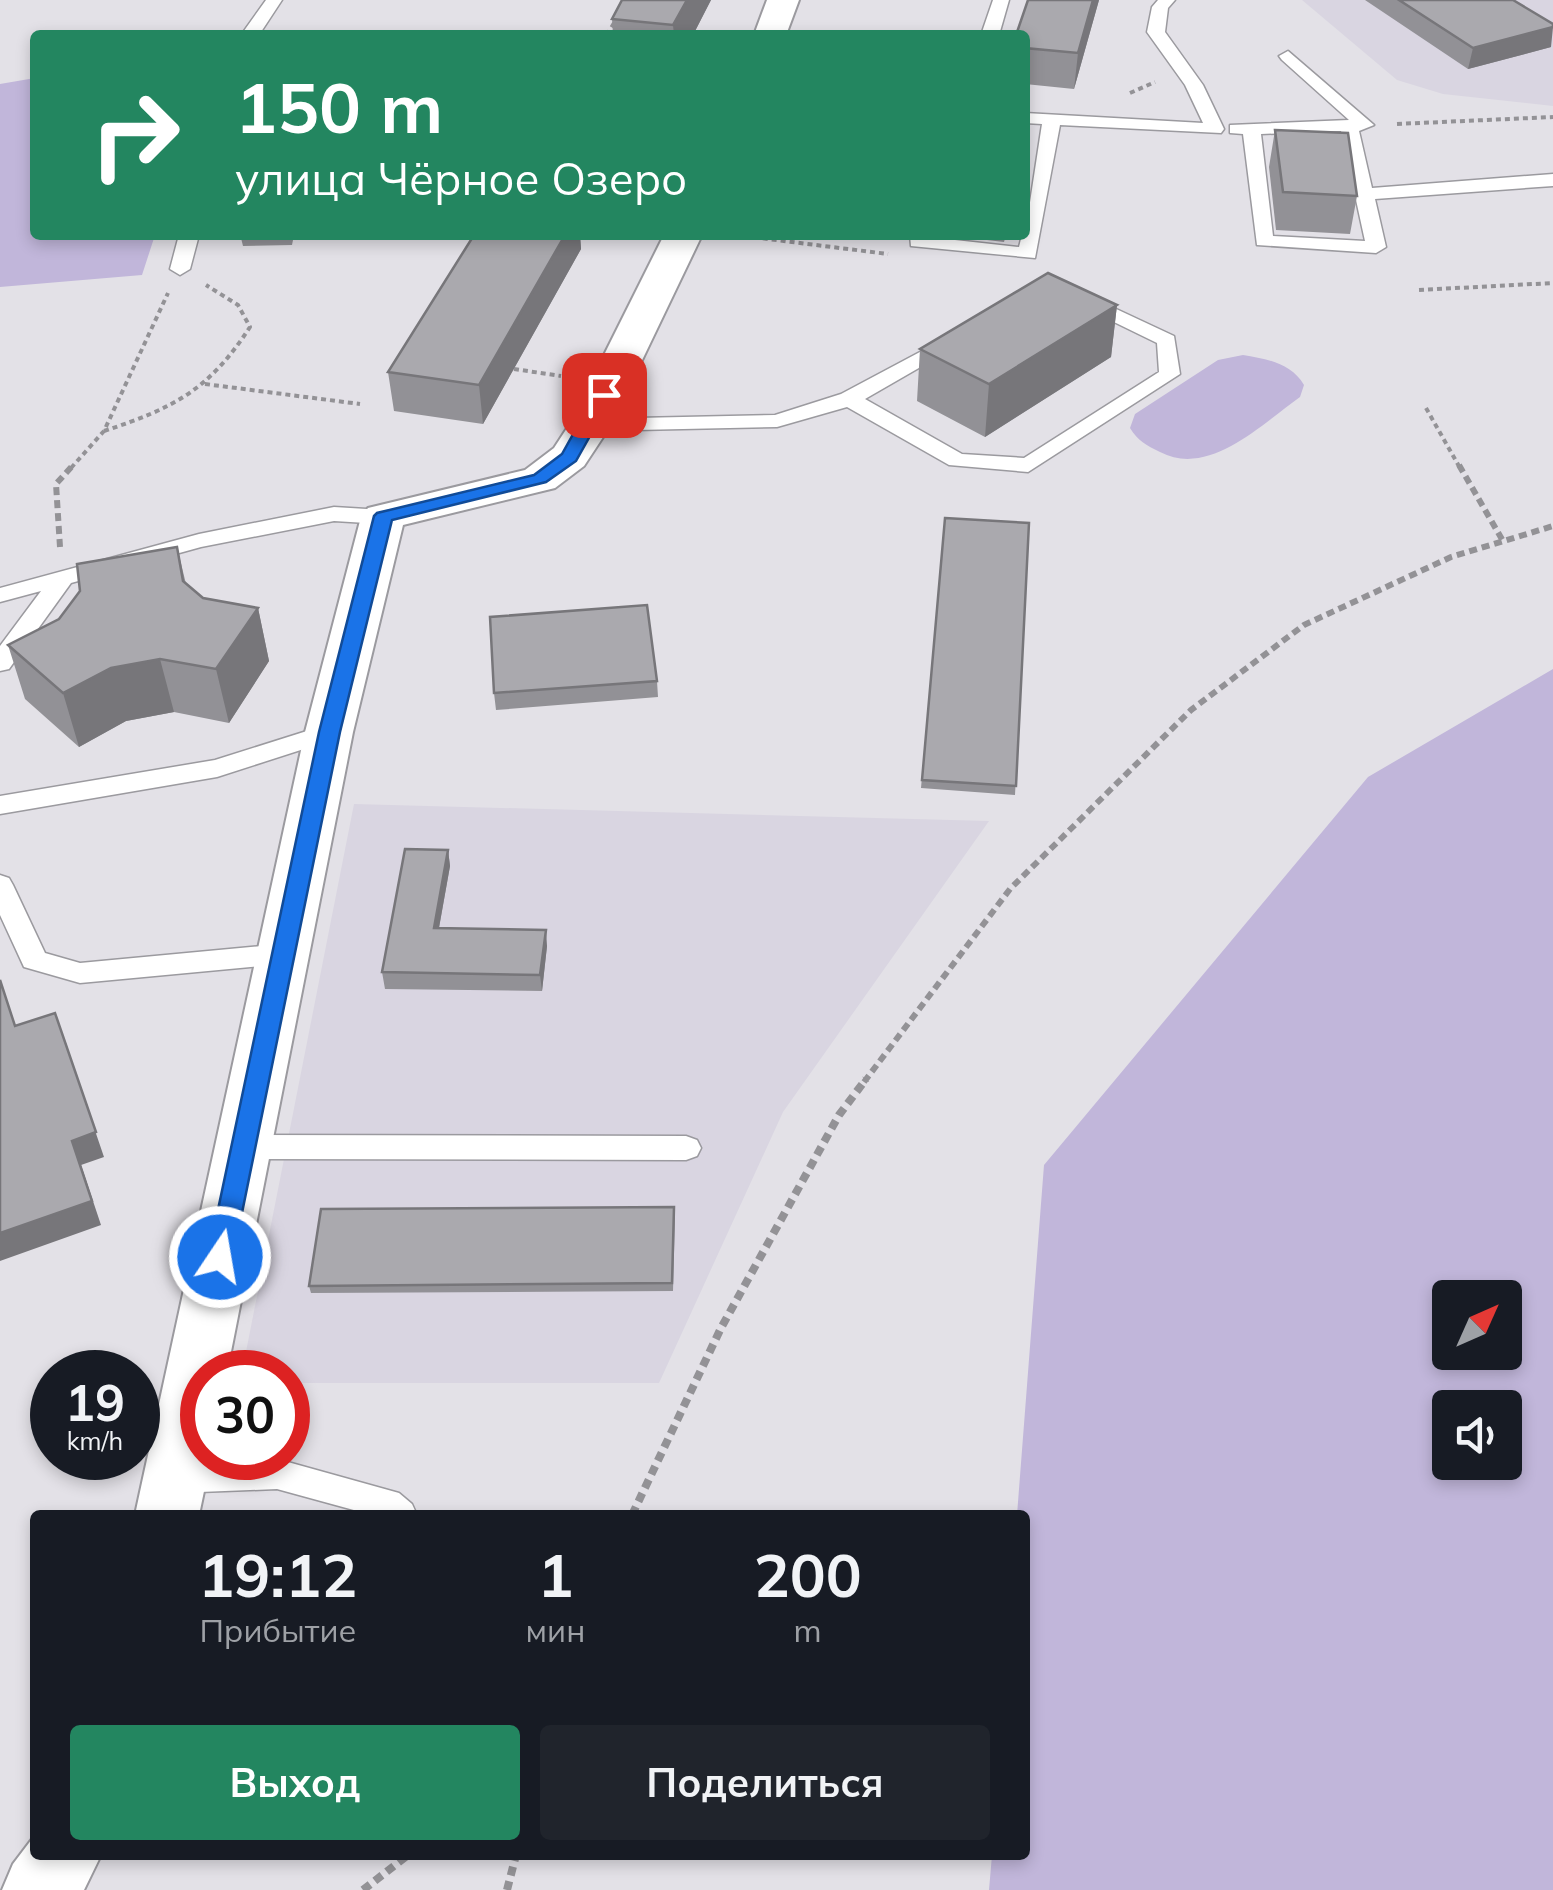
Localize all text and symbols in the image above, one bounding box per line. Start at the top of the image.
text: 150 m [235,63,443,151]
icon: right [70,70,200,200]
text: улица Чёрное Озеро [235,150,687,206]
pin [562,353,647,438]
icon: arrive [577,368,632,423]
position arrow [168,1205,272,1309]
north arrow [1432,1280,1522,1370]
map controls [1432,1280,1522,1480]
speed limit sign: 30 [180,1350,310,1480]
text: 19 [65,1371,125,1434]
button: sound [1432,1390,1522,1480]
text: km/h [67,1425,123,1456]
text: 19:12 [198,1537,357,1612]
text: 1 [537,1537,573,1612]
text: 200 [754,1537,862,1612]
text: Прибытие [199,1610,356,1650]
text: мин [526,1610,585,1650]
text: m [794,1610,822,1650]
button: Выход [70,1725,520,1840]
button: Поделиться [540,1725,990,1840]

